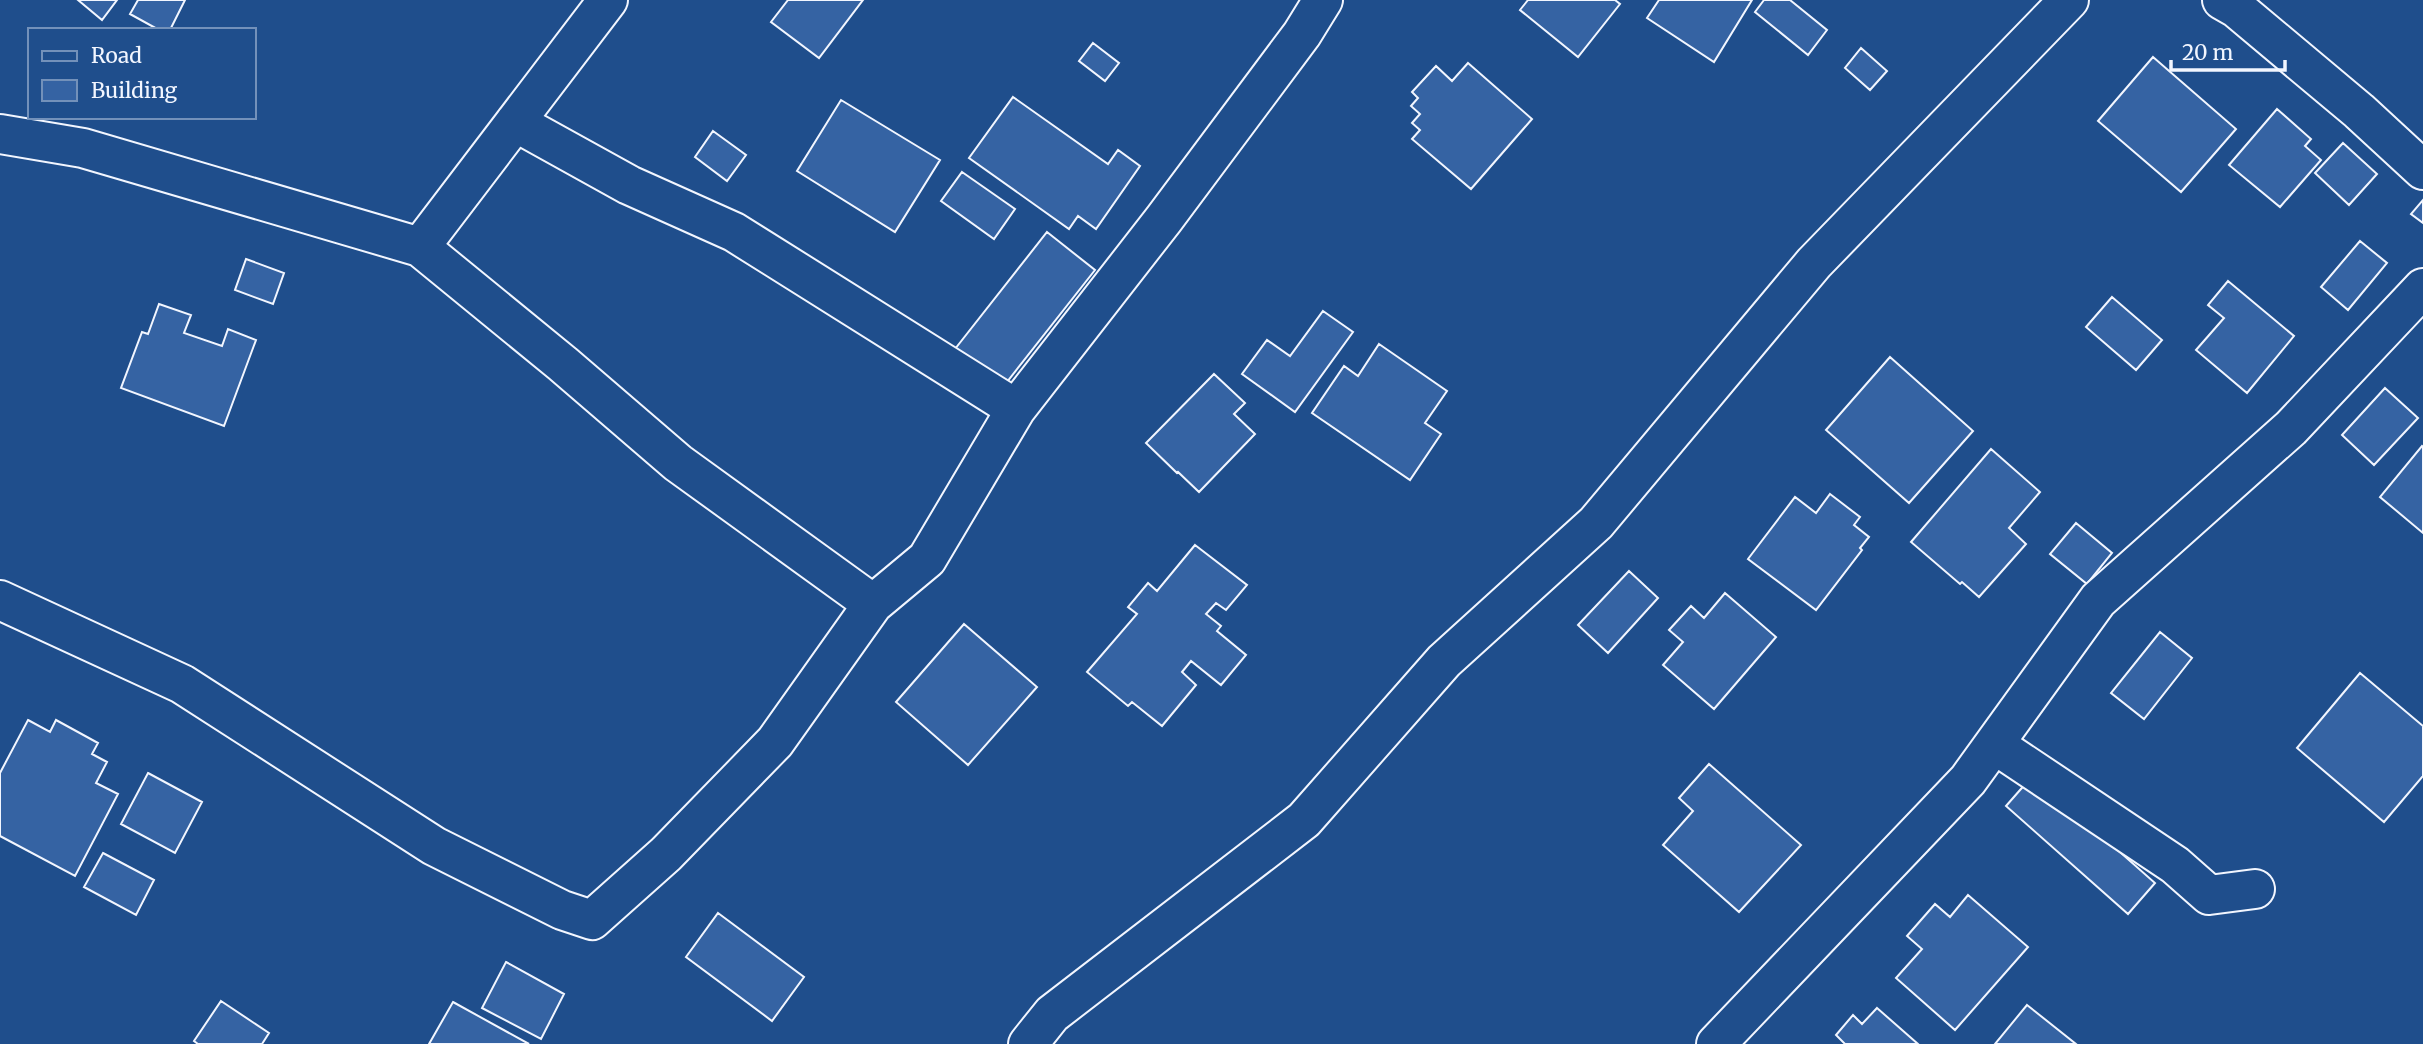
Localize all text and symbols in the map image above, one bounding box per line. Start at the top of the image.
legend [28,28,256,119]
scale bar [2171,28,2285,72]
text: 20 m [2182,39,2234,66]
text: Road [91,42,142,69]
text: Building [91,77,178,104]

